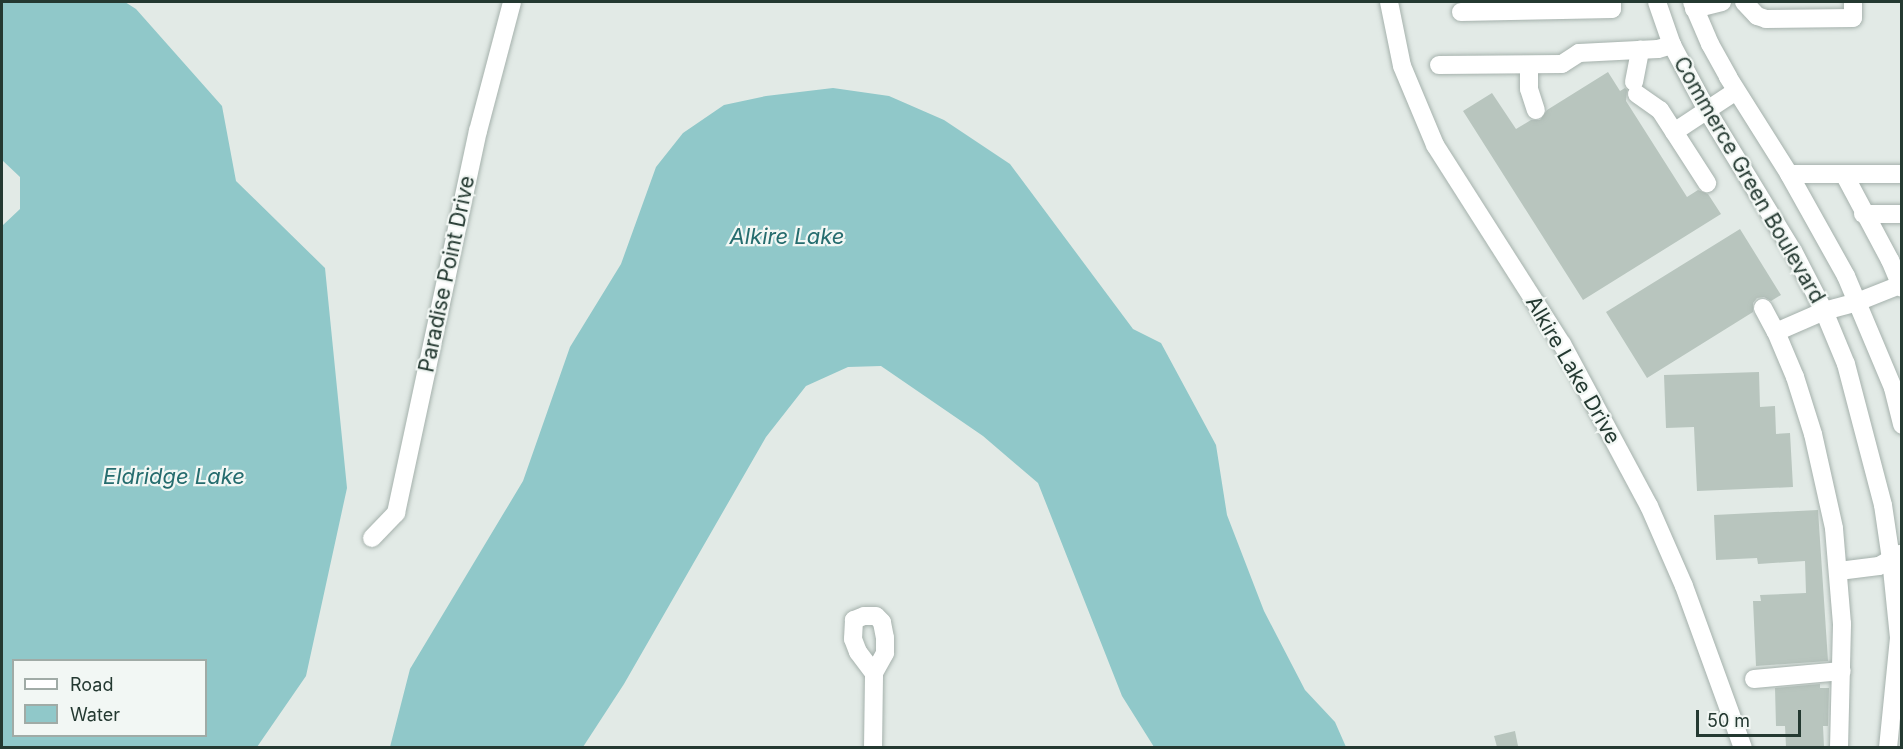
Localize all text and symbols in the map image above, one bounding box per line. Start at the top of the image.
street label: Commerce Green Boulevard [1668,52,1830,308]
street label: Paradise Point Drive [414,173,480,375]
water label: Alkire Lake [730,224,844,250]
street label: Alkire Lake Drive [1520,291,1626,449]
water label: Eldridge Lake [103,464,245,490]
legend [12,659,207,737]
text: Road [70,674,113,695]
scale bar [1699,698,1804,736]
text: Water [70,704,120,725]
text: 50 m [1707,710,1750,731]

